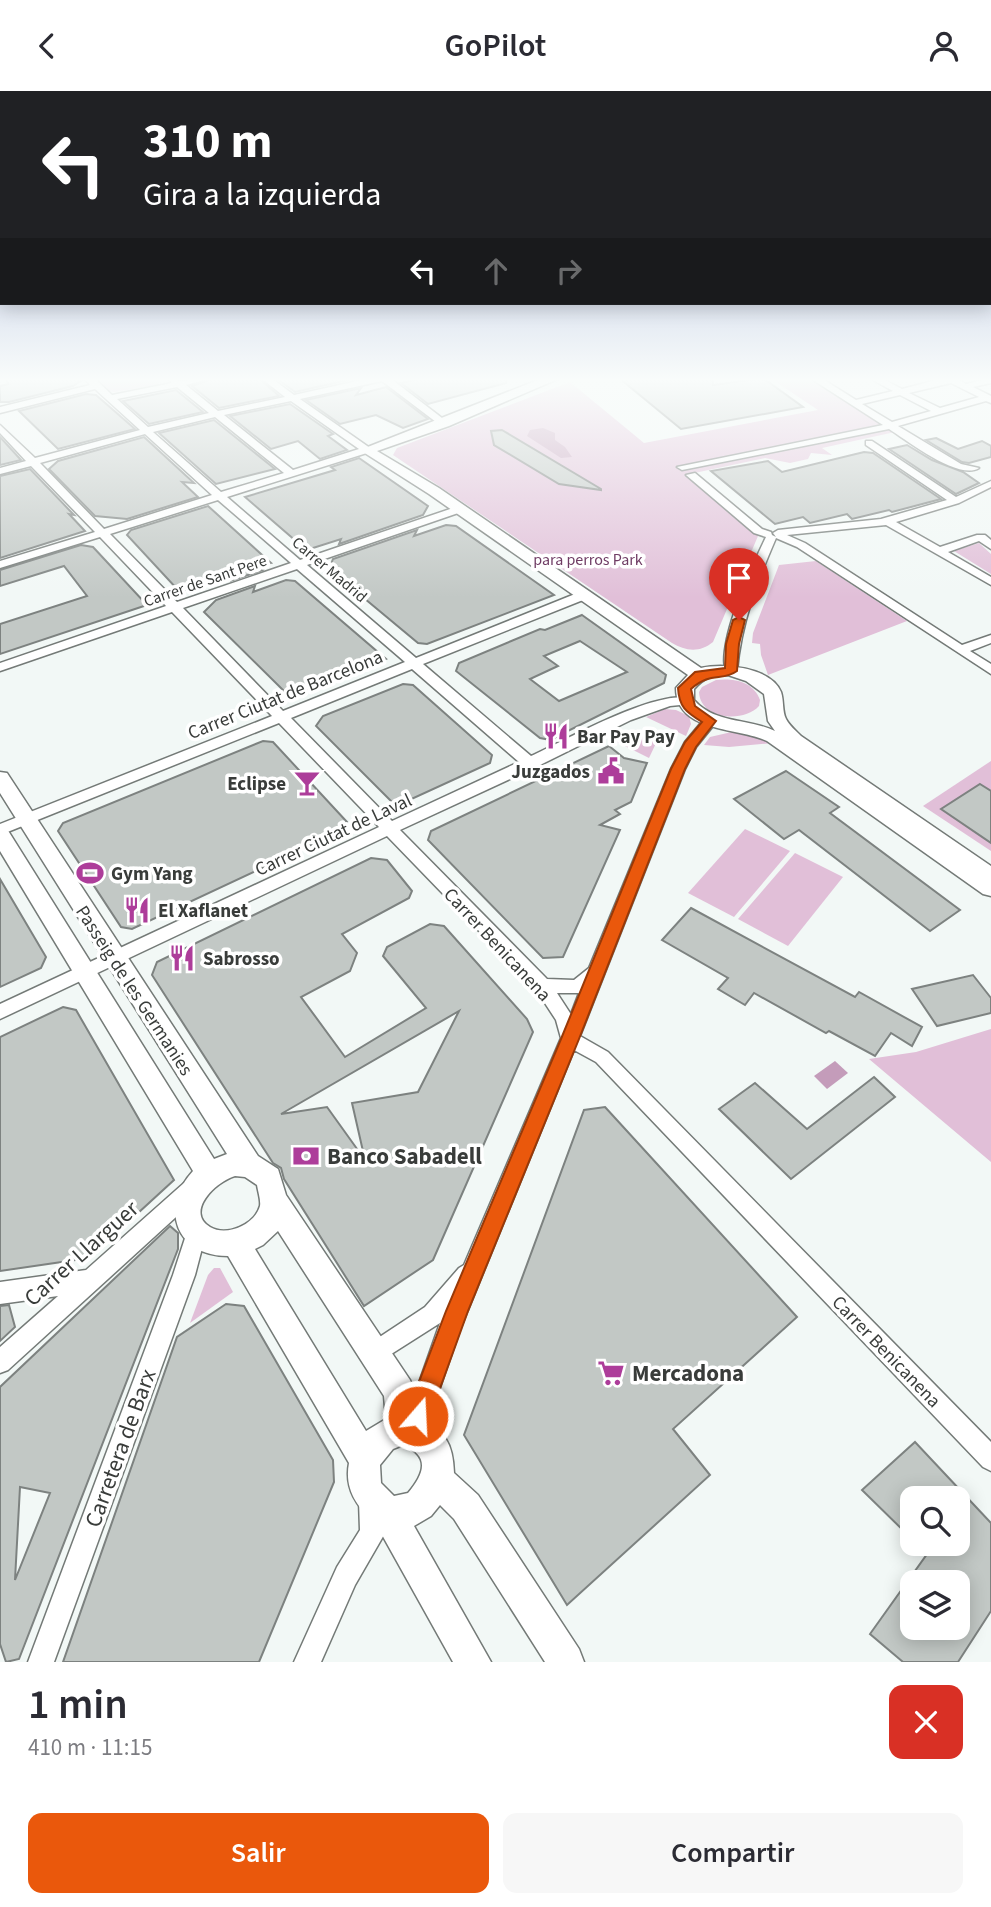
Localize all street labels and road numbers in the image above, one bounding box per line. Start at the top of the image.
street label: Carrer Madrid [287,532,372,608]
street label: Carrer de Sant Pere [141,550,270,612]
street label: Carrer Ciutat de Barcelona [184,644,387,747]
street label: Carrer Ciutat de Laval [251,787,417,884]
street label: Carrer Benicanena [437,882,557,1008]
street label: Passeig de les Germanies [68,900,199,1081]
street label: Carrer Llarguer [17,1192,147,1314]
street label: Carrer Benicanena [825,1290,947,1414]
street label: Carretera de Barx [77,1364,164,1532]

